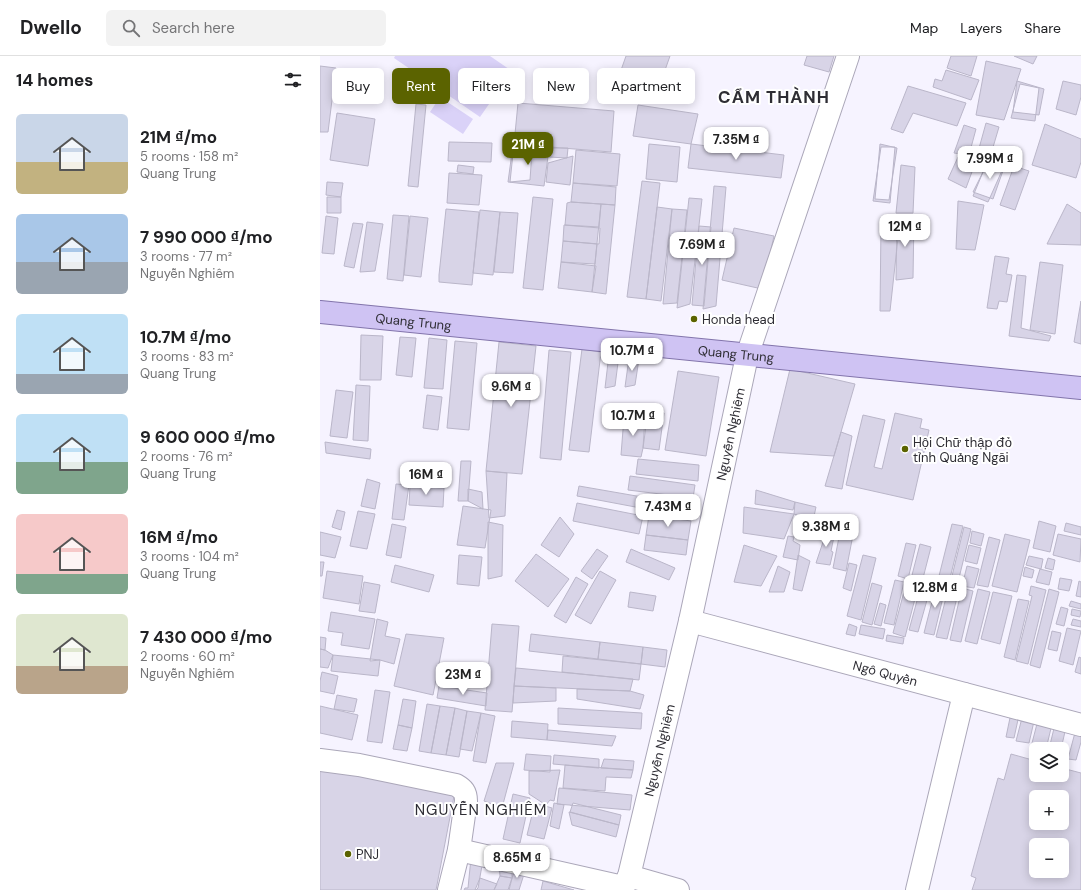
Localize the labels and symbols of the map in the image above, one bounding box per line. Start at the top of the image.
district label: CẨM THÀNH [718,86,830,108]
pin: 7.35M ₫ [699,127,773,161]
pin: 21M ₫ [500,132,556,166]
pin: 7.99M ₫ [953,146,1027,180]
pin: 12M ₫ [877,214,933,248]
pin: 7.69M ₫ [665,232,739,266]
street label: Quang Trung [375,309,452,334]
place label: Honda head [702,311,775,328]
marker: Honda head [689,314,699,324]
pin: 10.7M ₫ [595,338,669,372]
street label: Quang Trung [697,341,775,366]
pin: 9.6M ₫ [478,374,544,408]
street label: Nguyễn Nghiêm [712,386,748,482]
pin: 10.7M ₫ [596,403,670,437]
place label: Hội Chữ thập đỏ tỉnh Quảng Ngãi [913,434,1012,466]
marker: Hội Chữ thập đỏ tỉnh Quảng Ngãi [900,444,910,454]
pin: 16M ₫ [398,462,454,496]
pin: 7.43M ₫ [631,494,705,528]
pin: 9.38M ₫ [789,514,863,548]
pin: 12.8M ₫ [898,575,972,609]
street label: Ngô Quyền [851,656,919,690]
pin: 23M ₫ [435,662,491,696]
street label: Nguyễn Nghiêm [640,702,678,798]
district label: NGUYỄN NGHIÊM [415,800,547,820]
pin: 8.65M ₫ [480,845,554,879]
place label: PNJ [356,846,379,863]
marker: PNJ [343,849,353,859]

